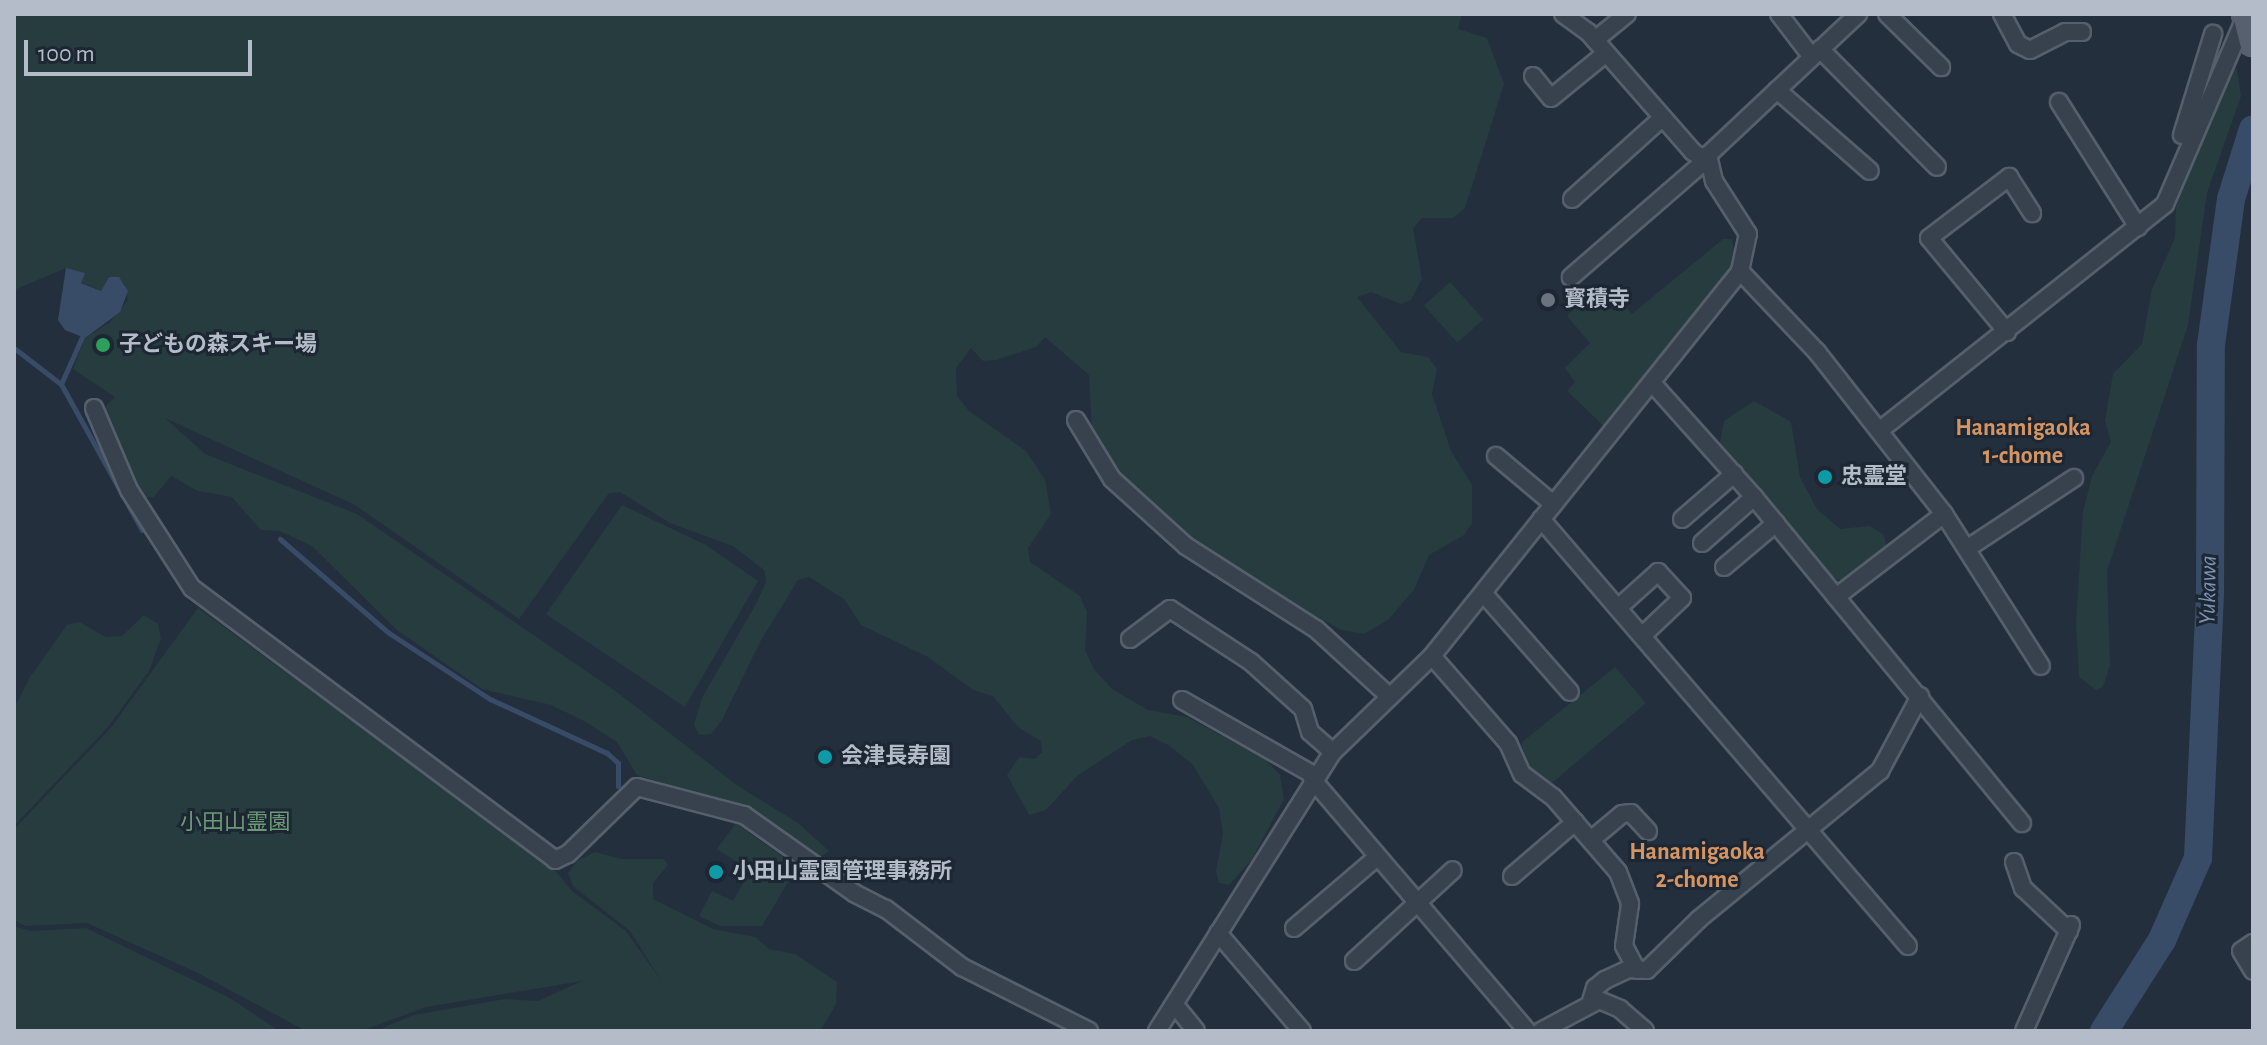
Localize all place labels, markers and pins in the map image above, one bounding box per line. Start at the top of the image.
place label: 寳積寺 [1564,287,1630,313]
marker: 寳積寺 [1539,291,1557,309]
place label: 子どもの森スキー場 [119,332,317,358]
marker: 子どもの森スキー場 [94,336,112,354]
place label: 忠霊堂 [1841,464,1907,490]
marker: 忠霊堂 [1816,468,1834,486]
place label: 会津長寿園 [841,744,951,770]
marker: 会津長寿園 [816,748,834,766]
place label: 小田山霊園管理事務所 [732,859,952,885]
marker: 小田山霊園管理事務所 [707,863,725,881]

